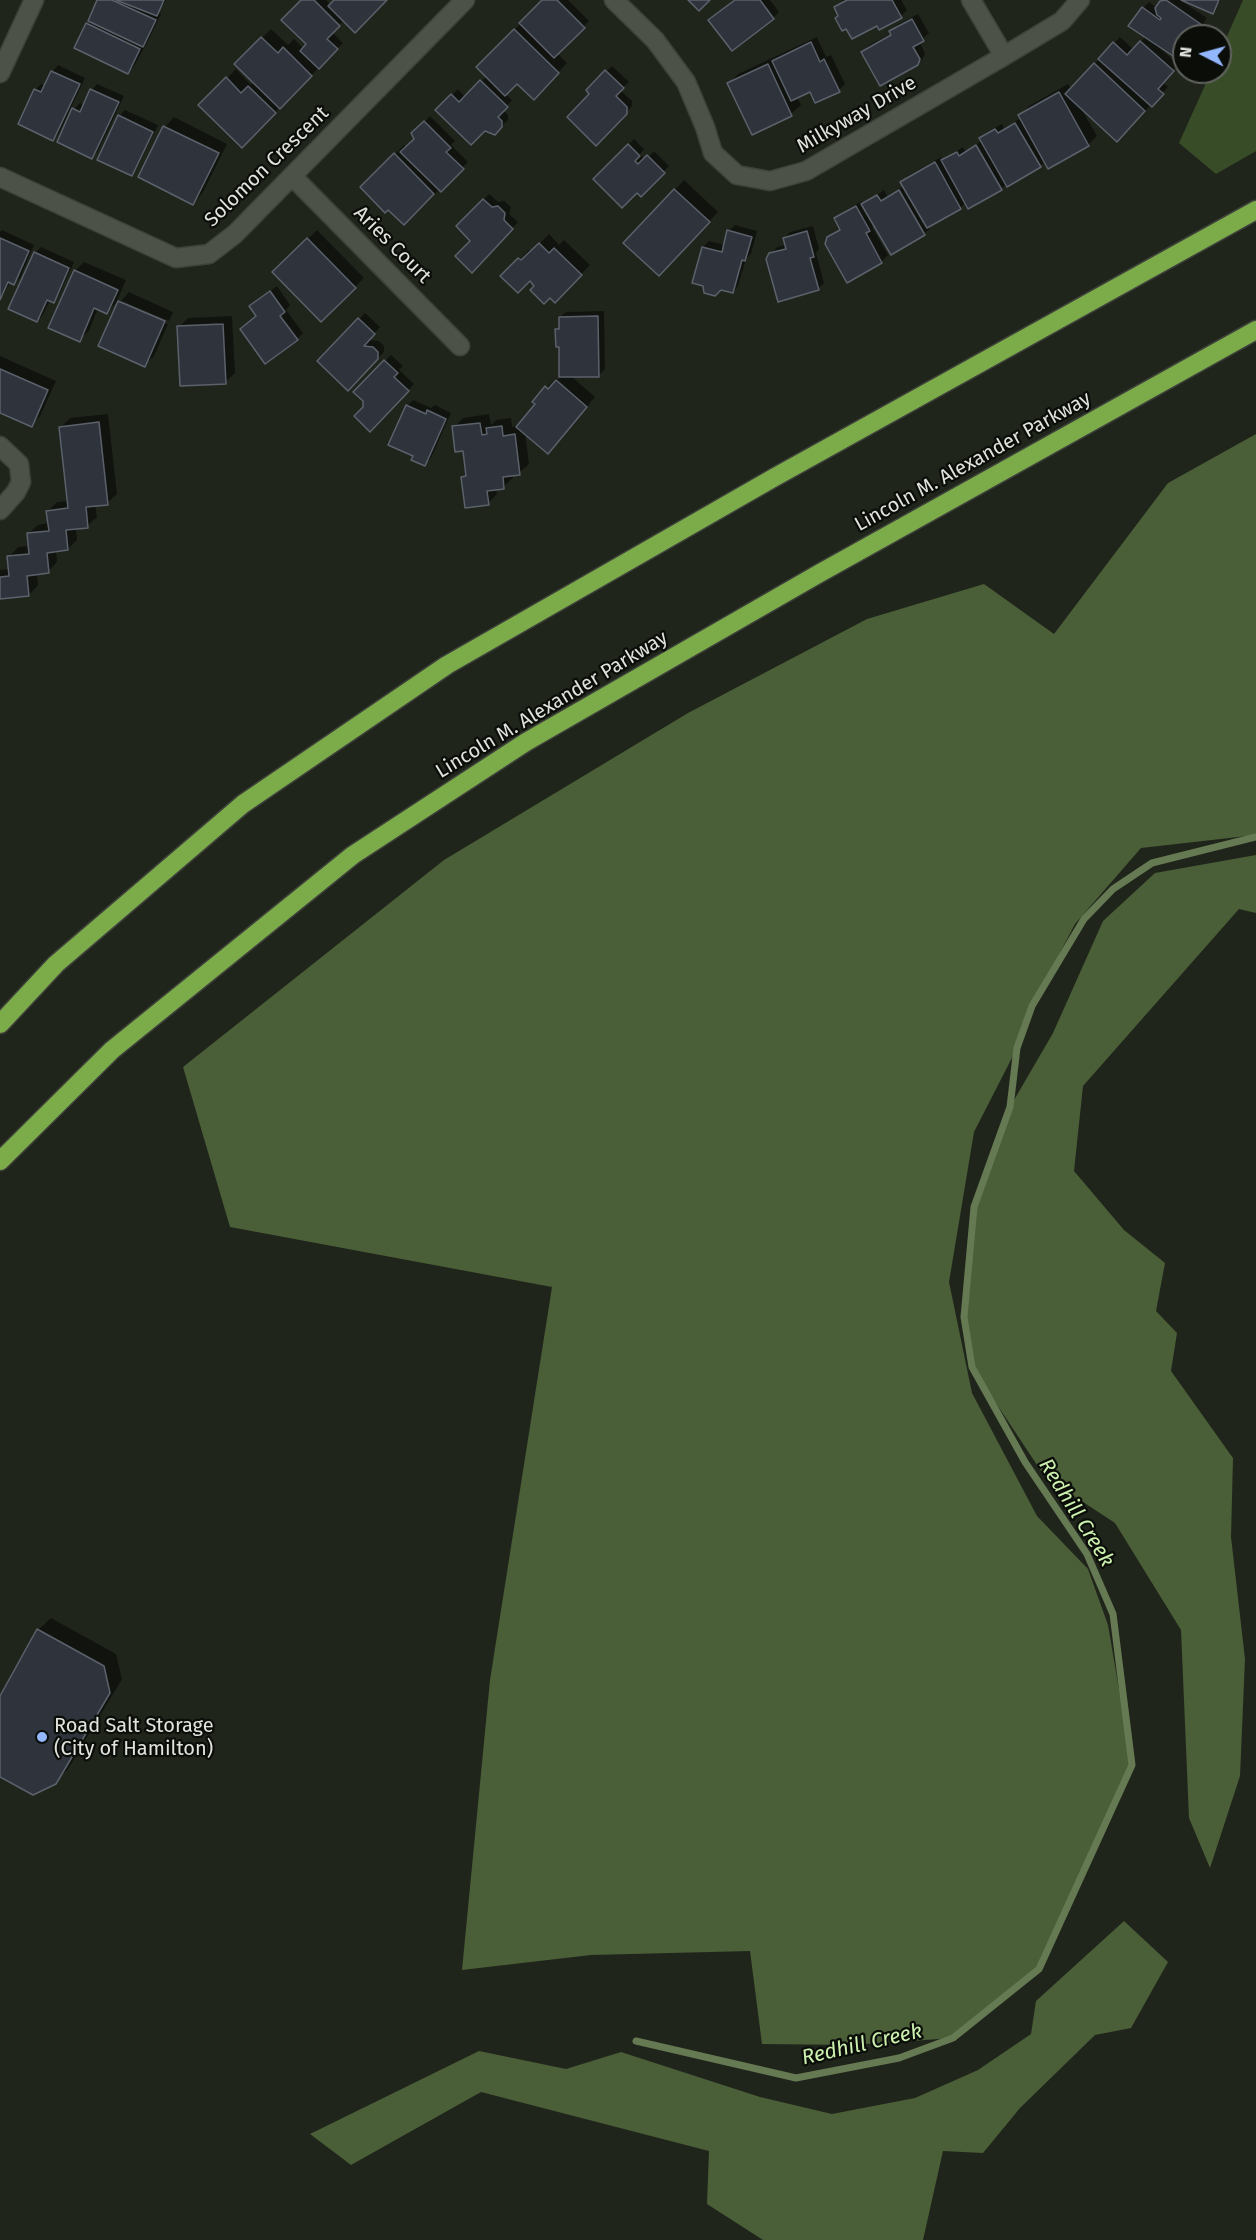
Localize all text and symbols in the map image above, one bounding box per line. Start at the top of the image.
north arrow [1172,24,1232,84]
text: N [1176,46,1196,59]
street label: Milkyway Drive [793,71,921,159]
street label: Solomon Crescent [200,102,334,232]
street label: Aries Court [348,201,436,289]
street label: Lincoln M. Alexander Parkway [851,387,1095,537]
street label: Lincoln M. Alexander Parkway [432,626,672,784]
water label: Redhill Creek [1033,1454,1119,1572]
place label: Road Salt Storage (City of Hamilton) [54,1714,214,1761]
marker: Road Salt Storage (City of Hamilton) [35,1730,49,1744]
water label: Redhill Creek [799,2019,925,2071]

